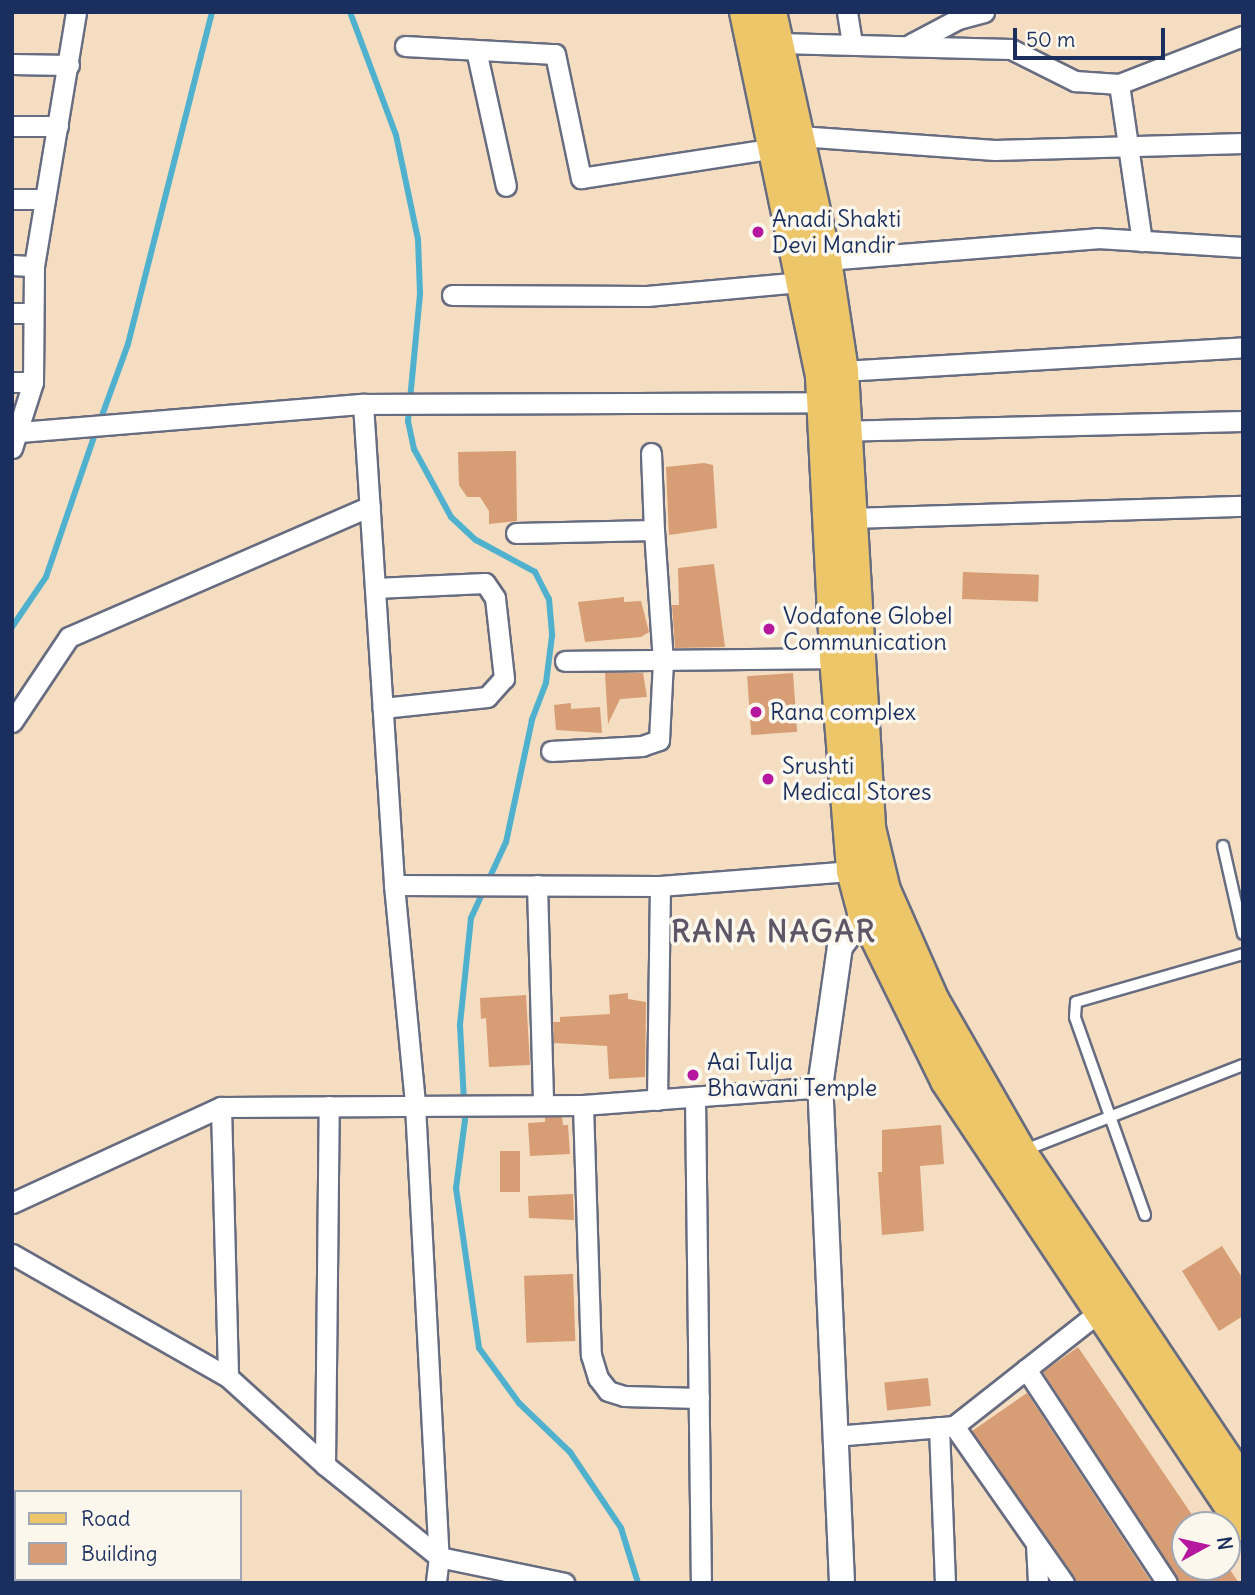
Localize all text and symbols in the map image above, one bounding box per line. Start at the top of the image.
scale bar [1017,14,1169,58]
text: 50 m [1026,26,1075,53]
place label: Anadi Shakti Devi Mandir [772,205,901,259]
marker: Anadi Shakti Devi Mandir [750,224,766,240]
place label: Vodafone Globel Communication [783,602,952,656]
marker: Vodafone Globel Communication [761,621,777,637]
place label: Rana complex [770,698,916,726]
marker: Rana complex [748,704,764,720]
place label: Srushti Medical Stores [782,752,931,806]
marker: Srushti Medical Stores [760,771,776,787]
district label: RANA NAGAR [673,913,875,949]
place label: Aai Tulja Bhawani Temple [707,1048,877,1102]
marker: Aai Tulja Bhawani Temple [685,1067,701,1083]
legend [14,1490,242,1581]
text: Road [81,1505,130,1532]
north arrow [1171,1511,1241,1581]
text: N [1212,1535,1238,1552]
text: Building [81,1540,157,1567]

